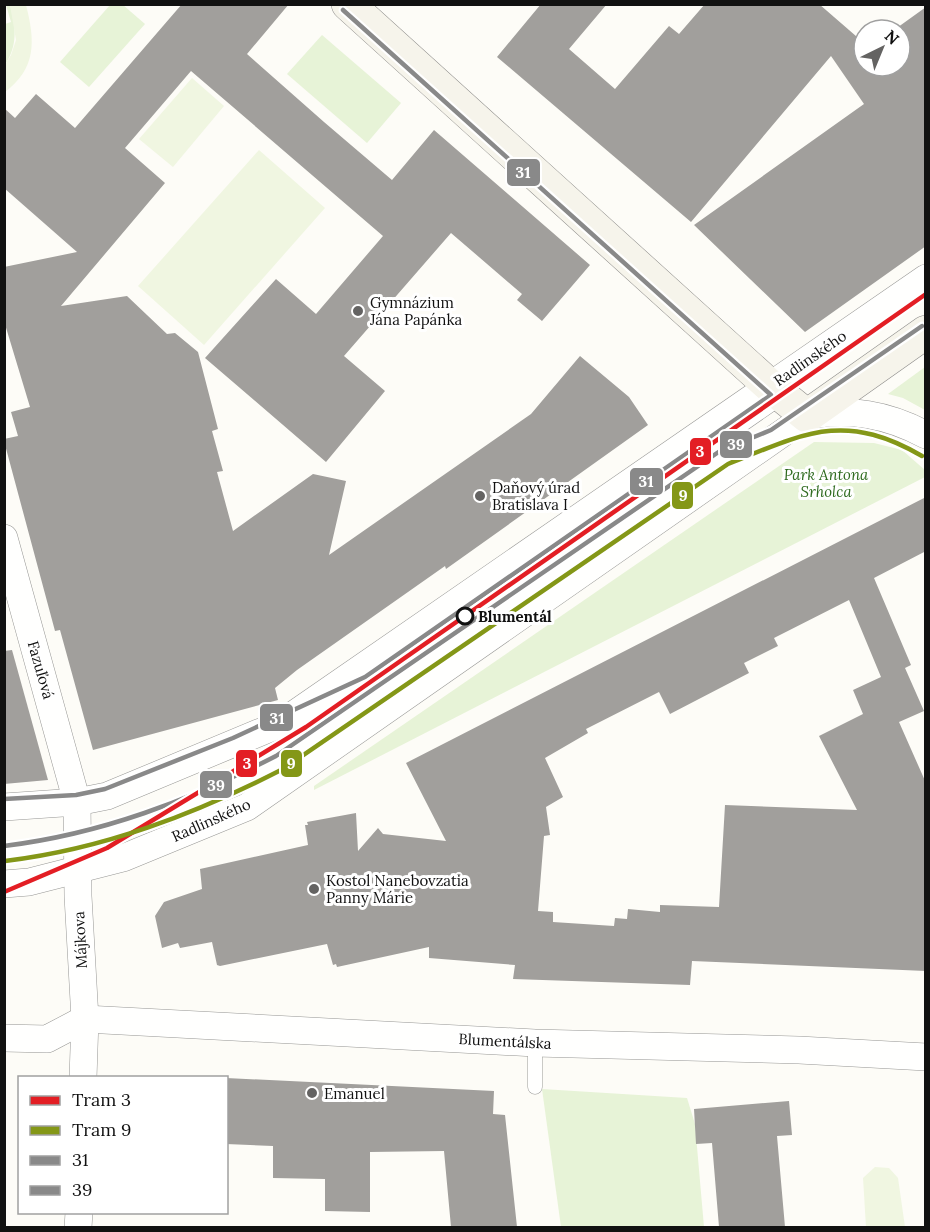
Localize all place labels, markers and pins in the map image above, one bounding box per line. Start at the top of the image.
place label: Gymnázium Jána Papánka [369,293,462,329]
marker: Gymnázium Jána Papánka [351,304,365,318]
place label: Daňový úrad Bratislava I [492,478,580,514]
marker: Daňový úrad Bratislava I [473,489,487,503]
marker: Blumentál [456,607,474,625]
place label: Blumentál [478,607,552,626]
place label: Kostol Nanebovzatia Panny Márie [326,871,469,907]
marker: Kostol Nanebovzatia Panny Márie [307,882,321,896]
place label: Emanuel [324,1084,385,1103]
marker: Emanuel [305,1086,319,1100]

